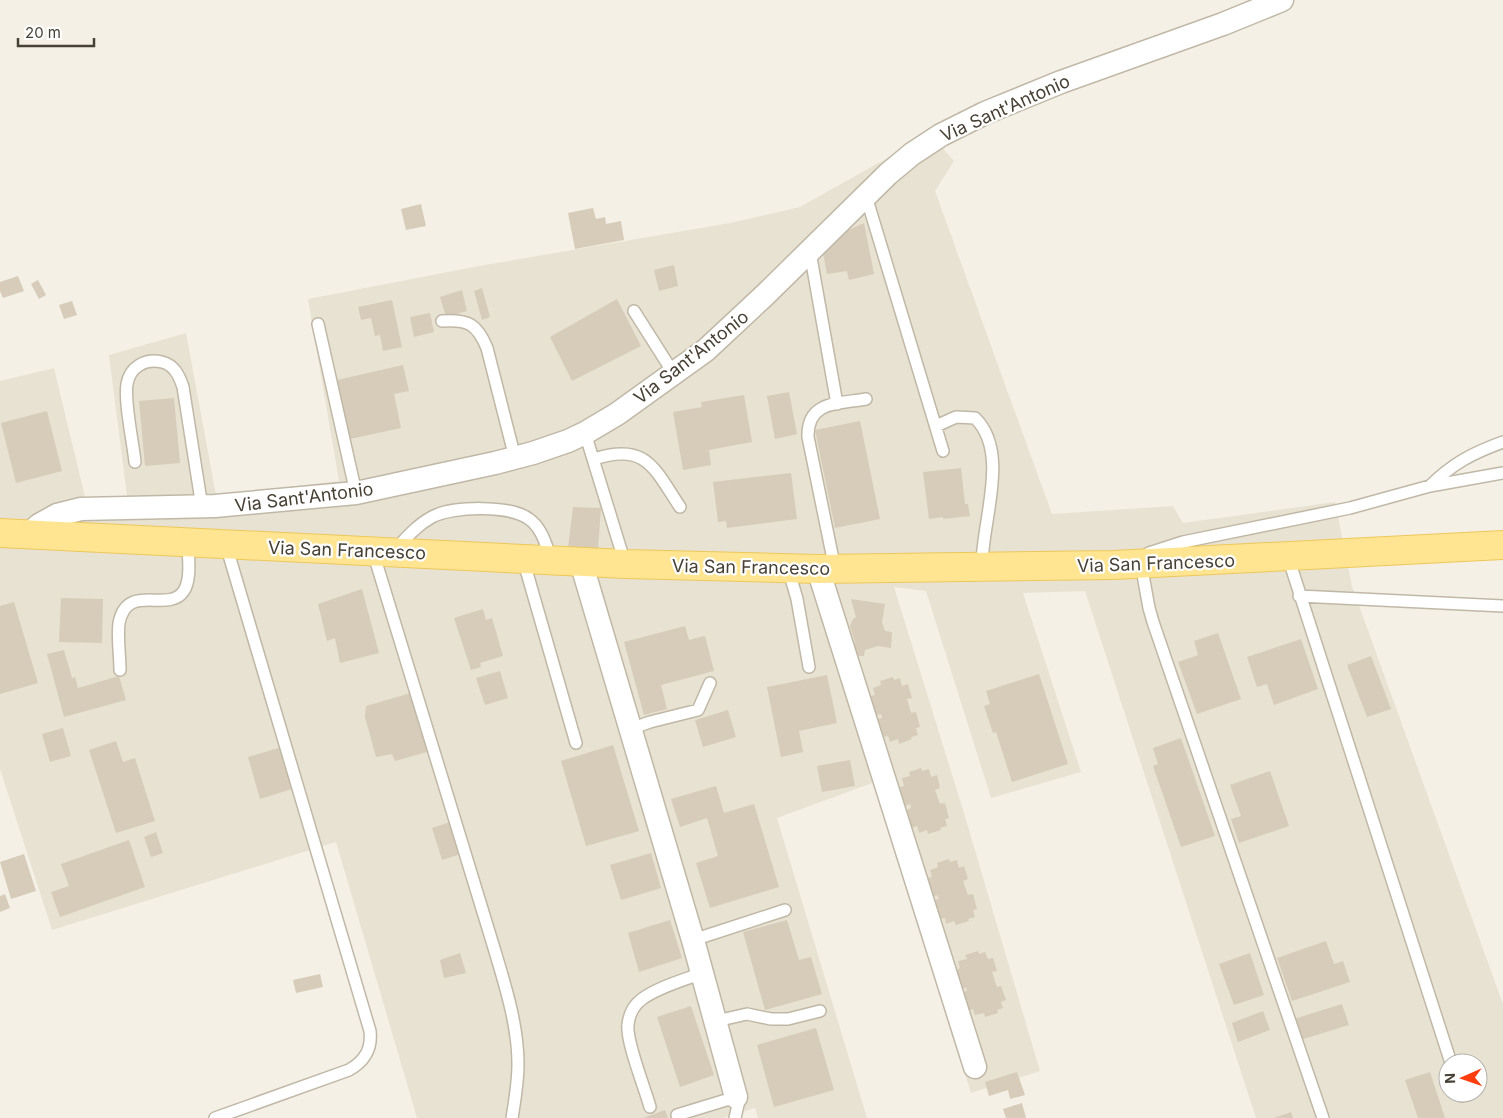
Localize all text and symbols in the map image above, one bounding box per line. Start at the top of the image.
scale bar [18,15,94,47]
text: 20 m [25,23,61,42]
street label: Via Sant'Antonio [937,70,1073,146]
street label: Via Sant'Antonio [630,306,752,408]
street label: Via Sant'Antonio [234,478,374,516]
street label: Via San Francesco [268,537,426,563]
street label: Via San Francesco [1077,550,1235,576]
street label: Via San Francesco [672,555,830,579]
north arrow [1438,1053,1488,1103]
text: N [1441,1073,1458,1084]

